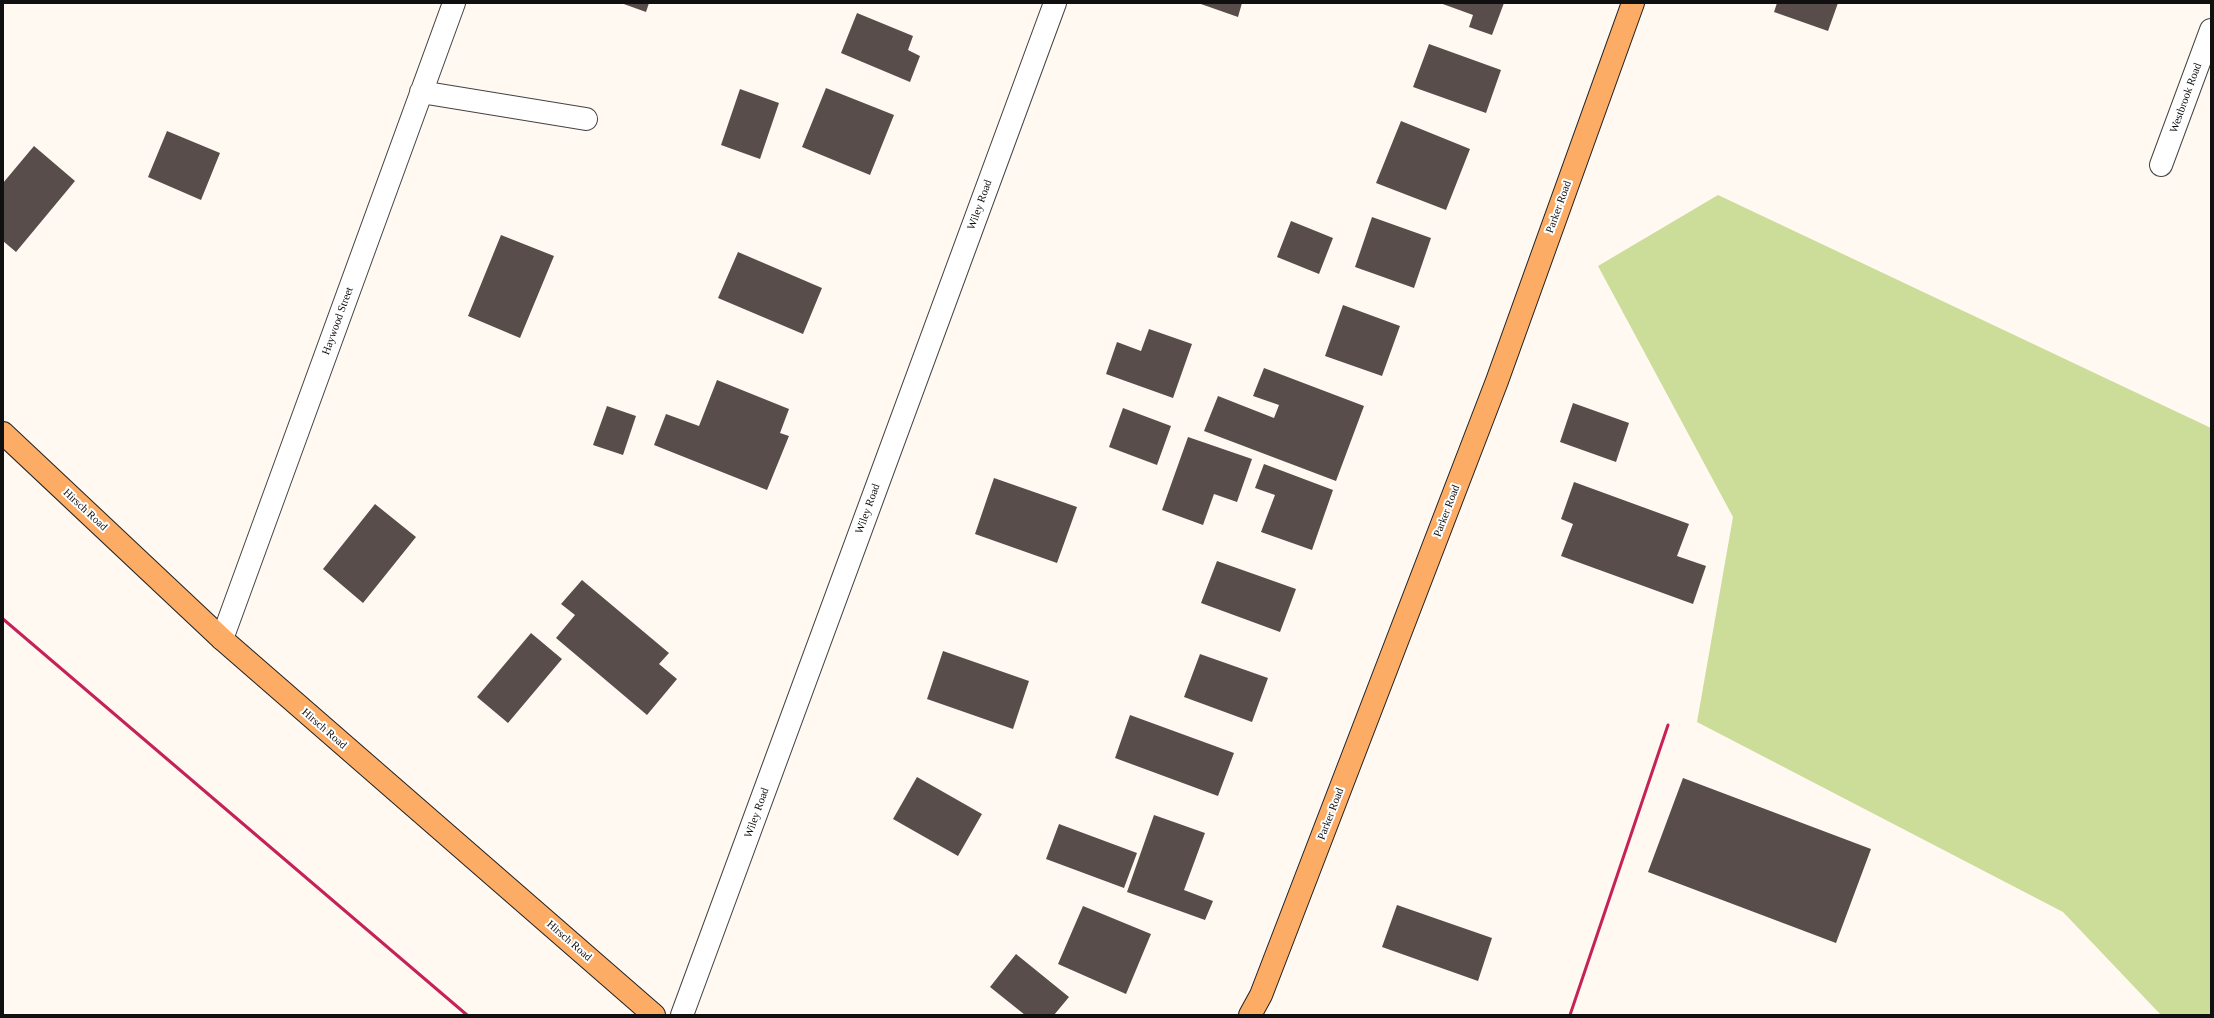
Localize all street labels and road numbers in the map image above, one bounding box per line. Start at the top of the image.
street label: Westbrook Road [2167,61,2205,135]
street label: Wiley Road [965,178,995,232]
street label: Parker Road [1543,179,1575,235]
street label: Haywood Street [320,285,356,357]
street label: Wiley Road [853,482,883,536]
street label: Parker Road [1431,483,1463,539]
street label: Hirsch Road [60,486,110,534]
street label: Hirsch Road [299,706,349,752]
street label: Wiley Road [742,786,772,840]
street label: Parker Road [1315,786,1347,842]
street label: Hirsch Road [544,918,594,964]

